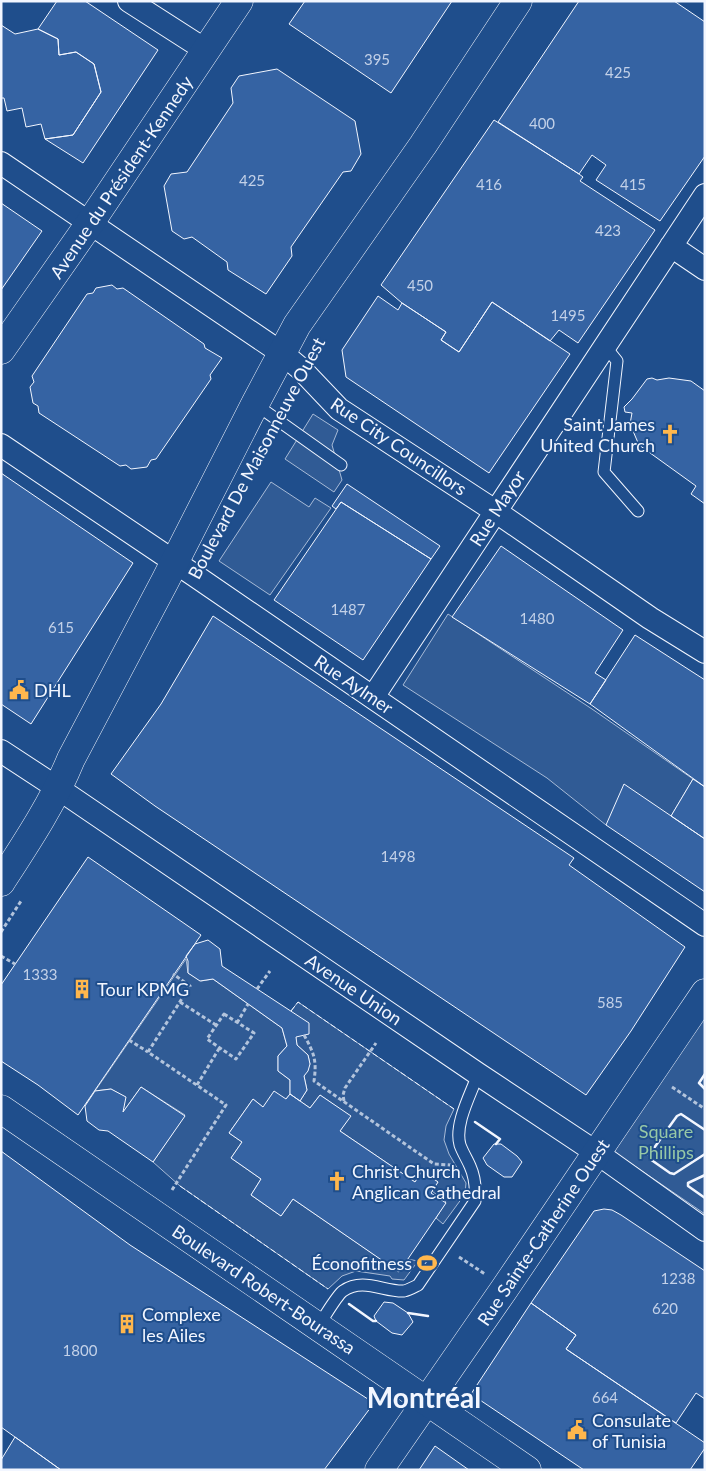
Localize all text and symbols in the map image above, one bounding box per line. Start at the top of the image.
house number: 395 [364,50,390,68]
house number: 425 [605,63,631,81]
street label: Avenue du Président-Kennedy [45,71,198,283]
house number: 400 [529,114,555,132]
house number: 425 [239,171,265,189]
house number: 416 [476,175,502,193]
house number: 415 [620,175,646,193]
house number: 423 [595,221,621,239]
house number: 450 [407,276,433,294]
house number: 1495 [551,306,585,324]
street label: Boulevard De Maisonneuve Ouest [183,333,329,583]
street label: Rue City Councillors [327,392,471,500]
place label: Saint James United Church [540,413,655,456]
church icon: Saint James United Church [659,423,681,445]
street label: Rue Mayor [464,466,530,550]
house number: 1487 [331,600,366,618]
house number: 1480 [520,609,555,627]
house number: 615 [48,618,74,636]
street label: Rue Aylmer [310,650,398,719]
public building icon: DHL [8,679,30,701]
place label: DHL [34,679,71,701]
house number: 1498 [381,847,415,865]
street label: Avenue Union [302,949,406,1029]
house number: 1333 [23,965,57,983]
building icon: Tour KPMG [71,978,93,1000]
place label: Tour KPMG [97,978,189,1000]
house number: 585 [597,993,623,1011]
park label: Square Phillips [638,1120,694,1163]
street label: Rue Sainte-Catherine Ouest [472,1134,614,1330]
place label: Christ Church Anglican Cathedral [352,1160,501,1203]
church icon: Christ Church Anglican Cathedral [326,1170,348,1192]
street label: Boulevard Robert-Bourassa [168,1219,360,1359]
place label: Éconofitness [311,1252,412,1274]
sports icon: Éconofitness [416,1252,438,1274]
house number: 1238 [661,1269,695,1287]
house number: 620 [652,1299,678,1317]
place label: Complexe les Ailes [142,1303,221,1346]
building icon: Complexe les Ailes [116,1313,138,1335]
house number: 1800 [63,1341,98,1359]
district label: Montréal [367,1380,481,1414]
house number: 664 [592,1388,618,1406]
place label: Consulate of Tunisia [592,1409,671,1452]
public building icon: Consulate of Tunisia [566,1419,588,1441]

